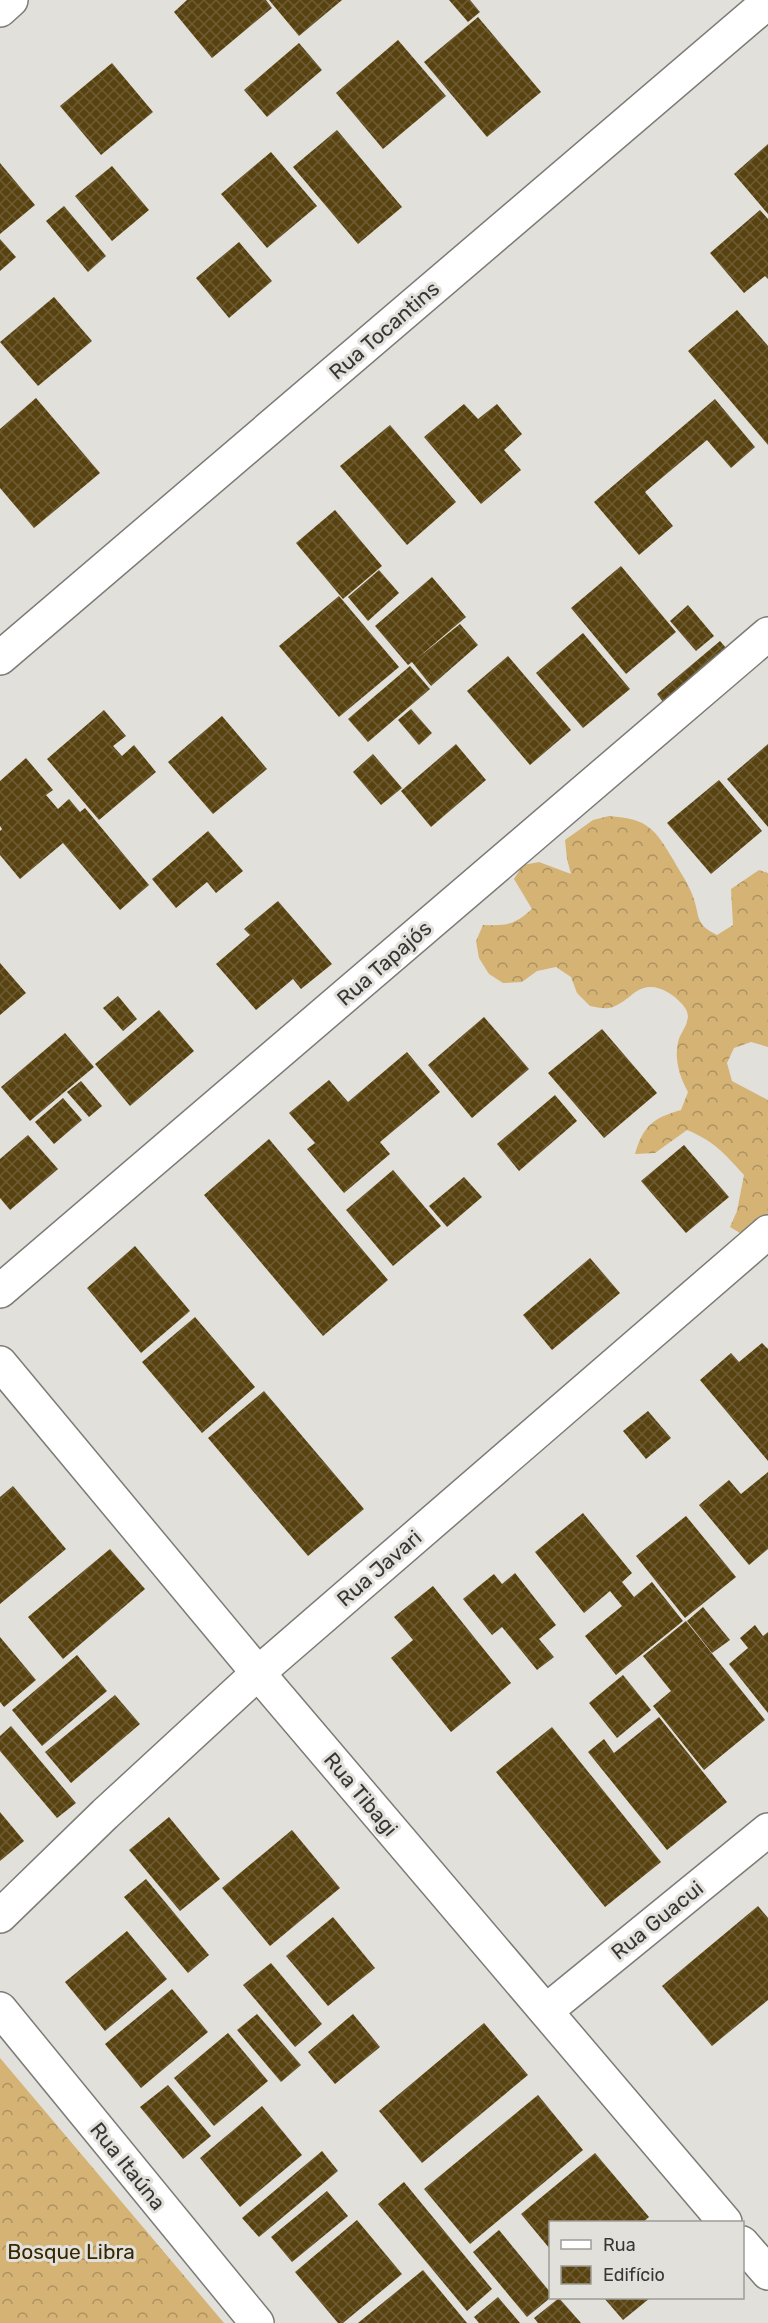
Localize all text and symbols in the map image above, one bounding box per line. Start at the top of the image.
street label: Rua Tocantins [324,276,444,384]
street label: Rua Tapajós [332,915,436,1011]
street label: Rua Javari [332,1525,426,1611]
street label: Rua Tibagi [319,1747,403,1841]
street label: Rua Guacui [606,1875,708,1965]
street label: Rua Itaúna [85,2117,171,2215]
legend [549,2221,744,2299]
text: Rua [603,2234,636,2256]
park label: Bosque Libra [7,2239,135,2264]
text: Edifício [603,2264,665,2286]

